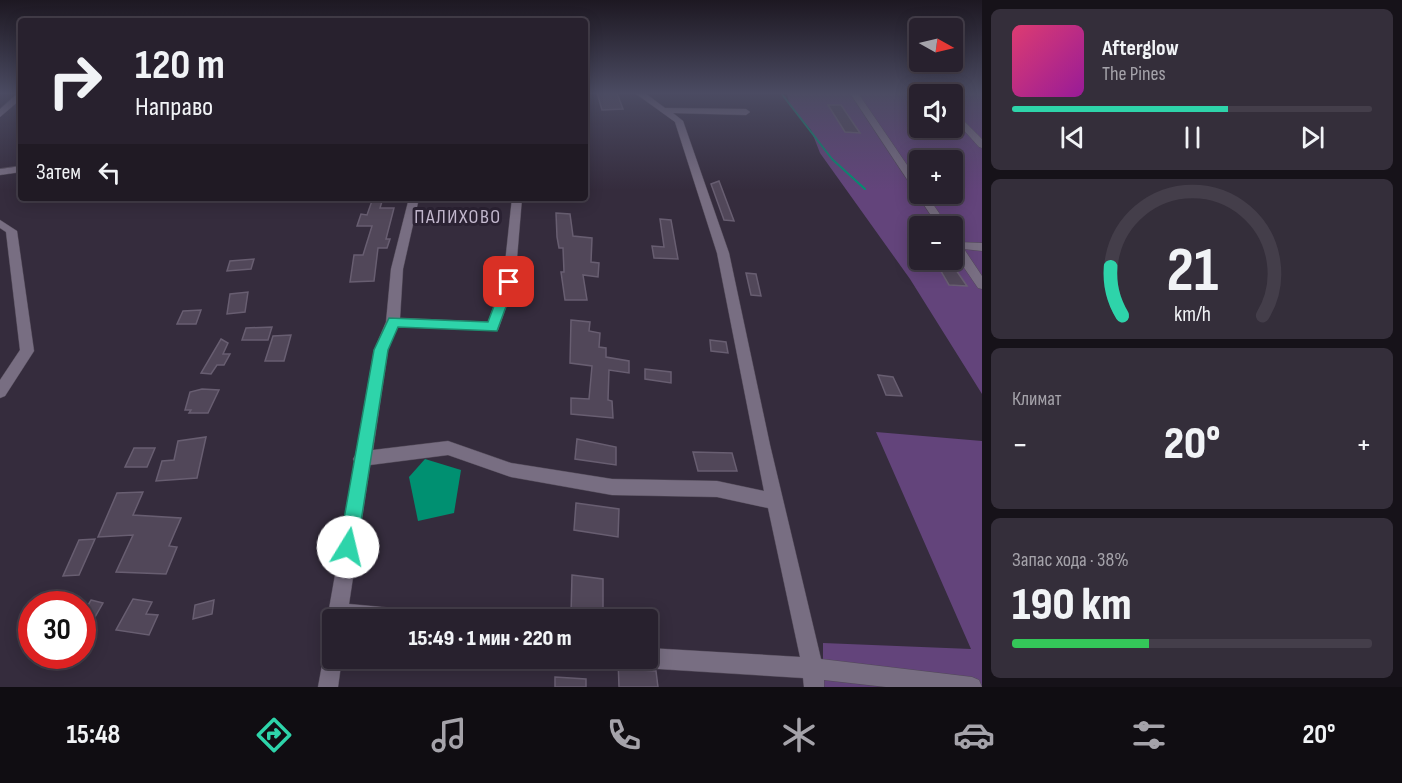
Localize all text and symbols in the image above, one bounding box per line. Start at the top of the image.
north arrow [909,18,963,72]
map controls [909,18,963,270]
text: Afterglow [1102,35,1179,62]
text: 120 m [135,40,225,91]
icon: right [36,42,114,120]
text: The Pines [1102,62,1166,86]
button: sound [909,84,963,138]
text: Направо [135,91,213,123]
icon: previous [1056,121,1089,154]
icon: pause [1176,121,1209,154]
icon: next [1296,121,1329,154]
button: + [909,150,963,204]
icon: left [93,156,126,189]
text: Затем [36,159,81,186]
district label: ПАЛИХОВО [414,205,502,229]
button: − [909,216,963,270]
text: 21 [1166,234,1218,309]
pin [483,256,534,307]
icon: arrive [492,265,525,298]
text: km/h [1173,302,1211,327]
text: Климат [1012,387,1062,411]
text: 20° [1164,417,1220,472]
text: − [1012,425,1028,465]
text: + [1356,425,1372,465]
position arrow [316,515,380,579]
text: Запас хода · 38% [1012,548,1129,572]
text: 190 km [1012,578,1132,633]
speed limit sign: 30 [18,591,96,669]
text: 15:49 · 1 мин · 220 m [408,625,572,652]
icon: directions [253,714,295,756]
icon: music [428,714,470,756]
icon: phone [603,714,645,756]
icon: climate [778,714,820,756]
icon: car [953,714,995,756]
icon: filters [1128,714,1170,756]
text: 15:48 [66,719,120,751]
text: 20° [1302,719,1336,751]

